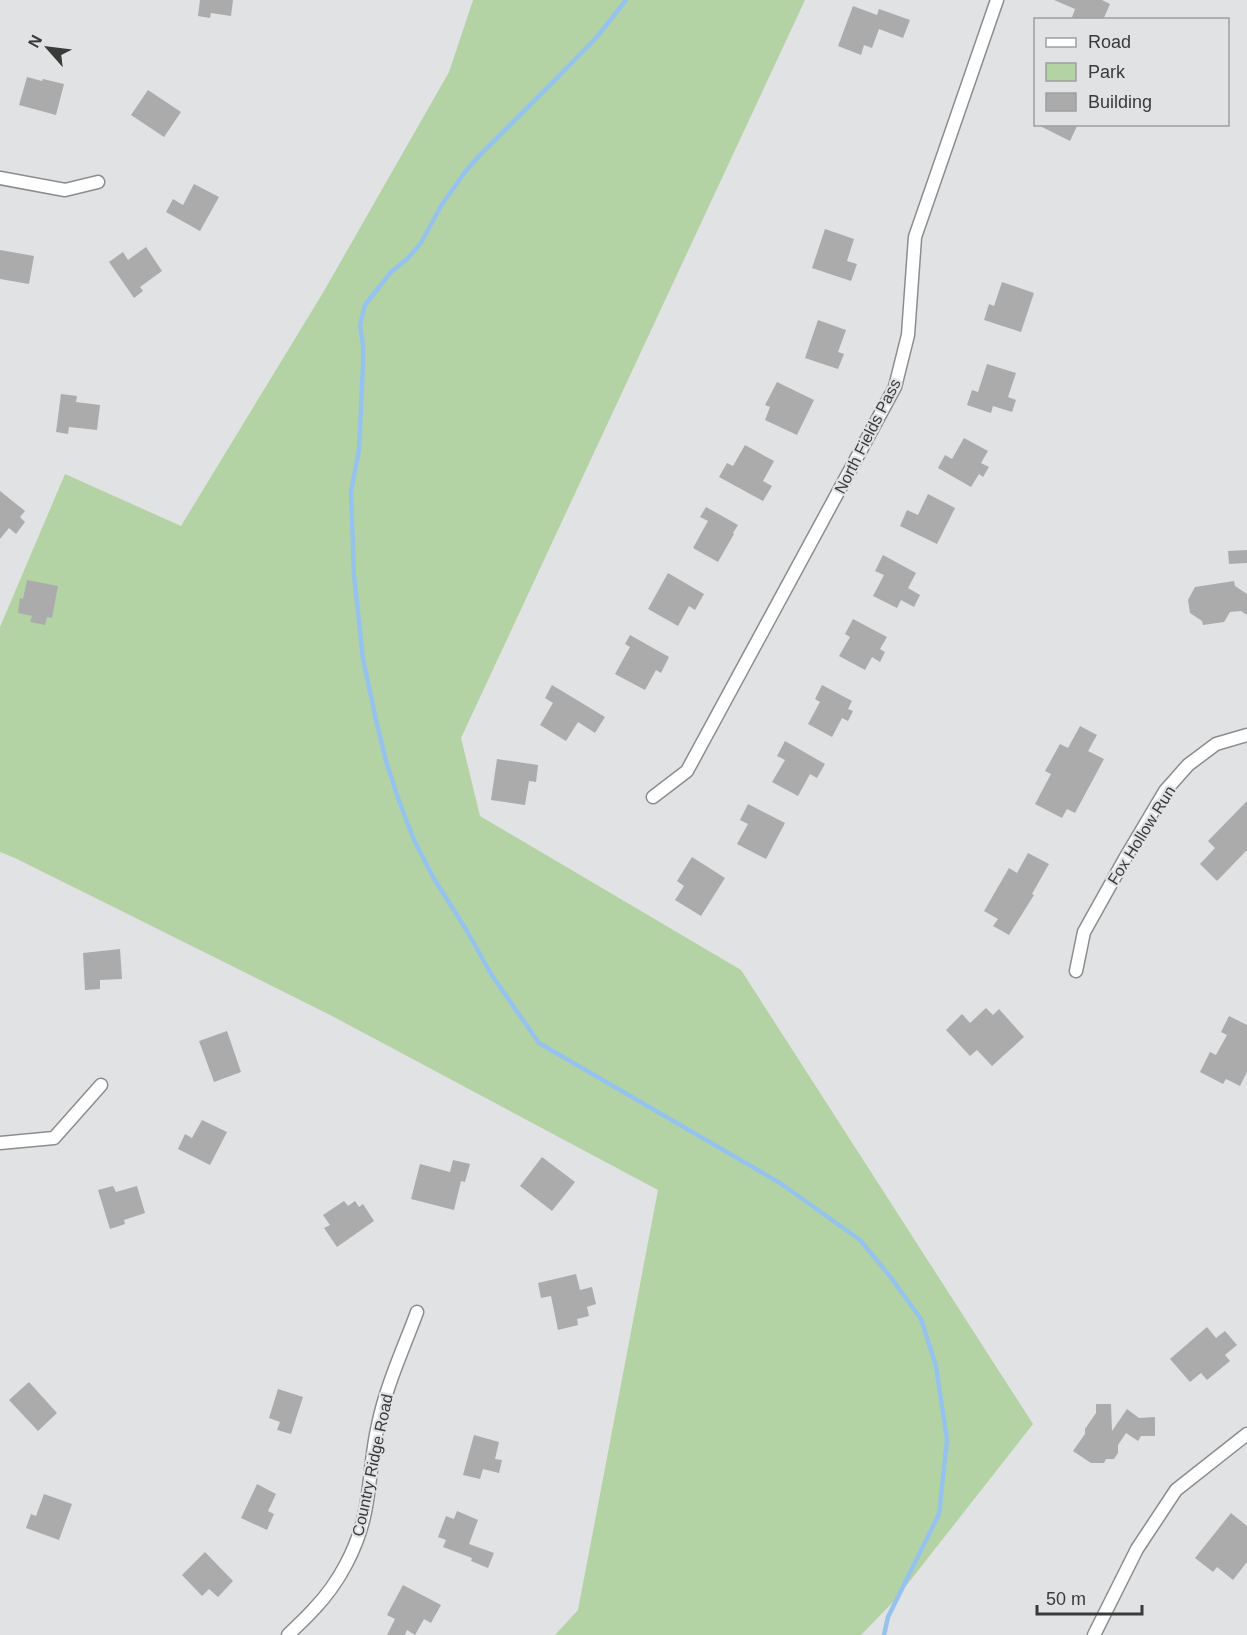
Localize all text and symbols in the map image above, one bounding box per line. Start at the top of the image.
north arrow [18,18,78,78]
legend [1034,18,1229,126]
text: N [25,32,45,50]
text: Road [1088,32,1131,52]
text: Park [1088,62,1126,82]
text: Building [1088,92,1152,112]
street label: North Fields Pass [831,376,904,496]
street label: Fox Hollow Run [1104,783,1179,888]
street label: Country Ridge Road [349,1392,396,1538]
scale bar [1037,1578,1142,1616]
text: 50 m [1046,1589,1086,1609]

